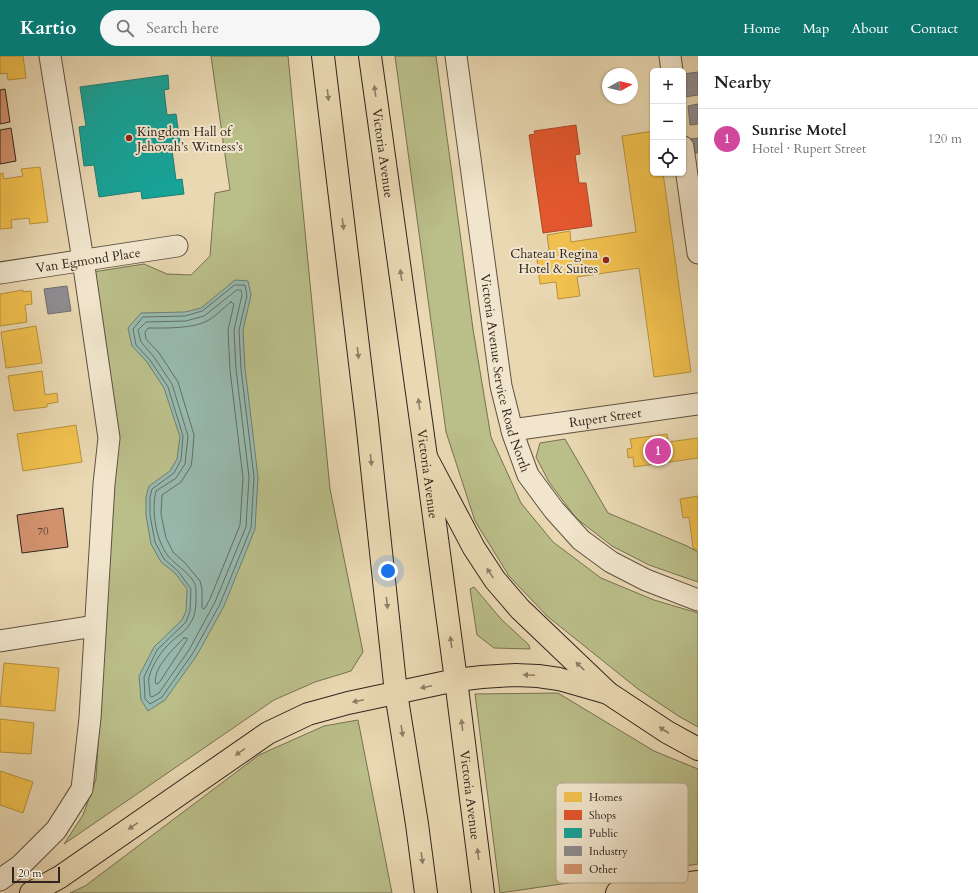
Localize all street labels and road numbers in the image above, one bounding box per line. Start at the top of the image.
street label: Victoria Avenue [367,107,398,199]
street label: Van Egmond Place [35,244,142,277]
street label: Victoria Avenue Service Road North [476,273,534,475]
street label: Rupert Street [568,404,642,432]
street label: Victoria Avenue [412,428,442,520]
street label: Victoria Avenue [455,749,484,841]

